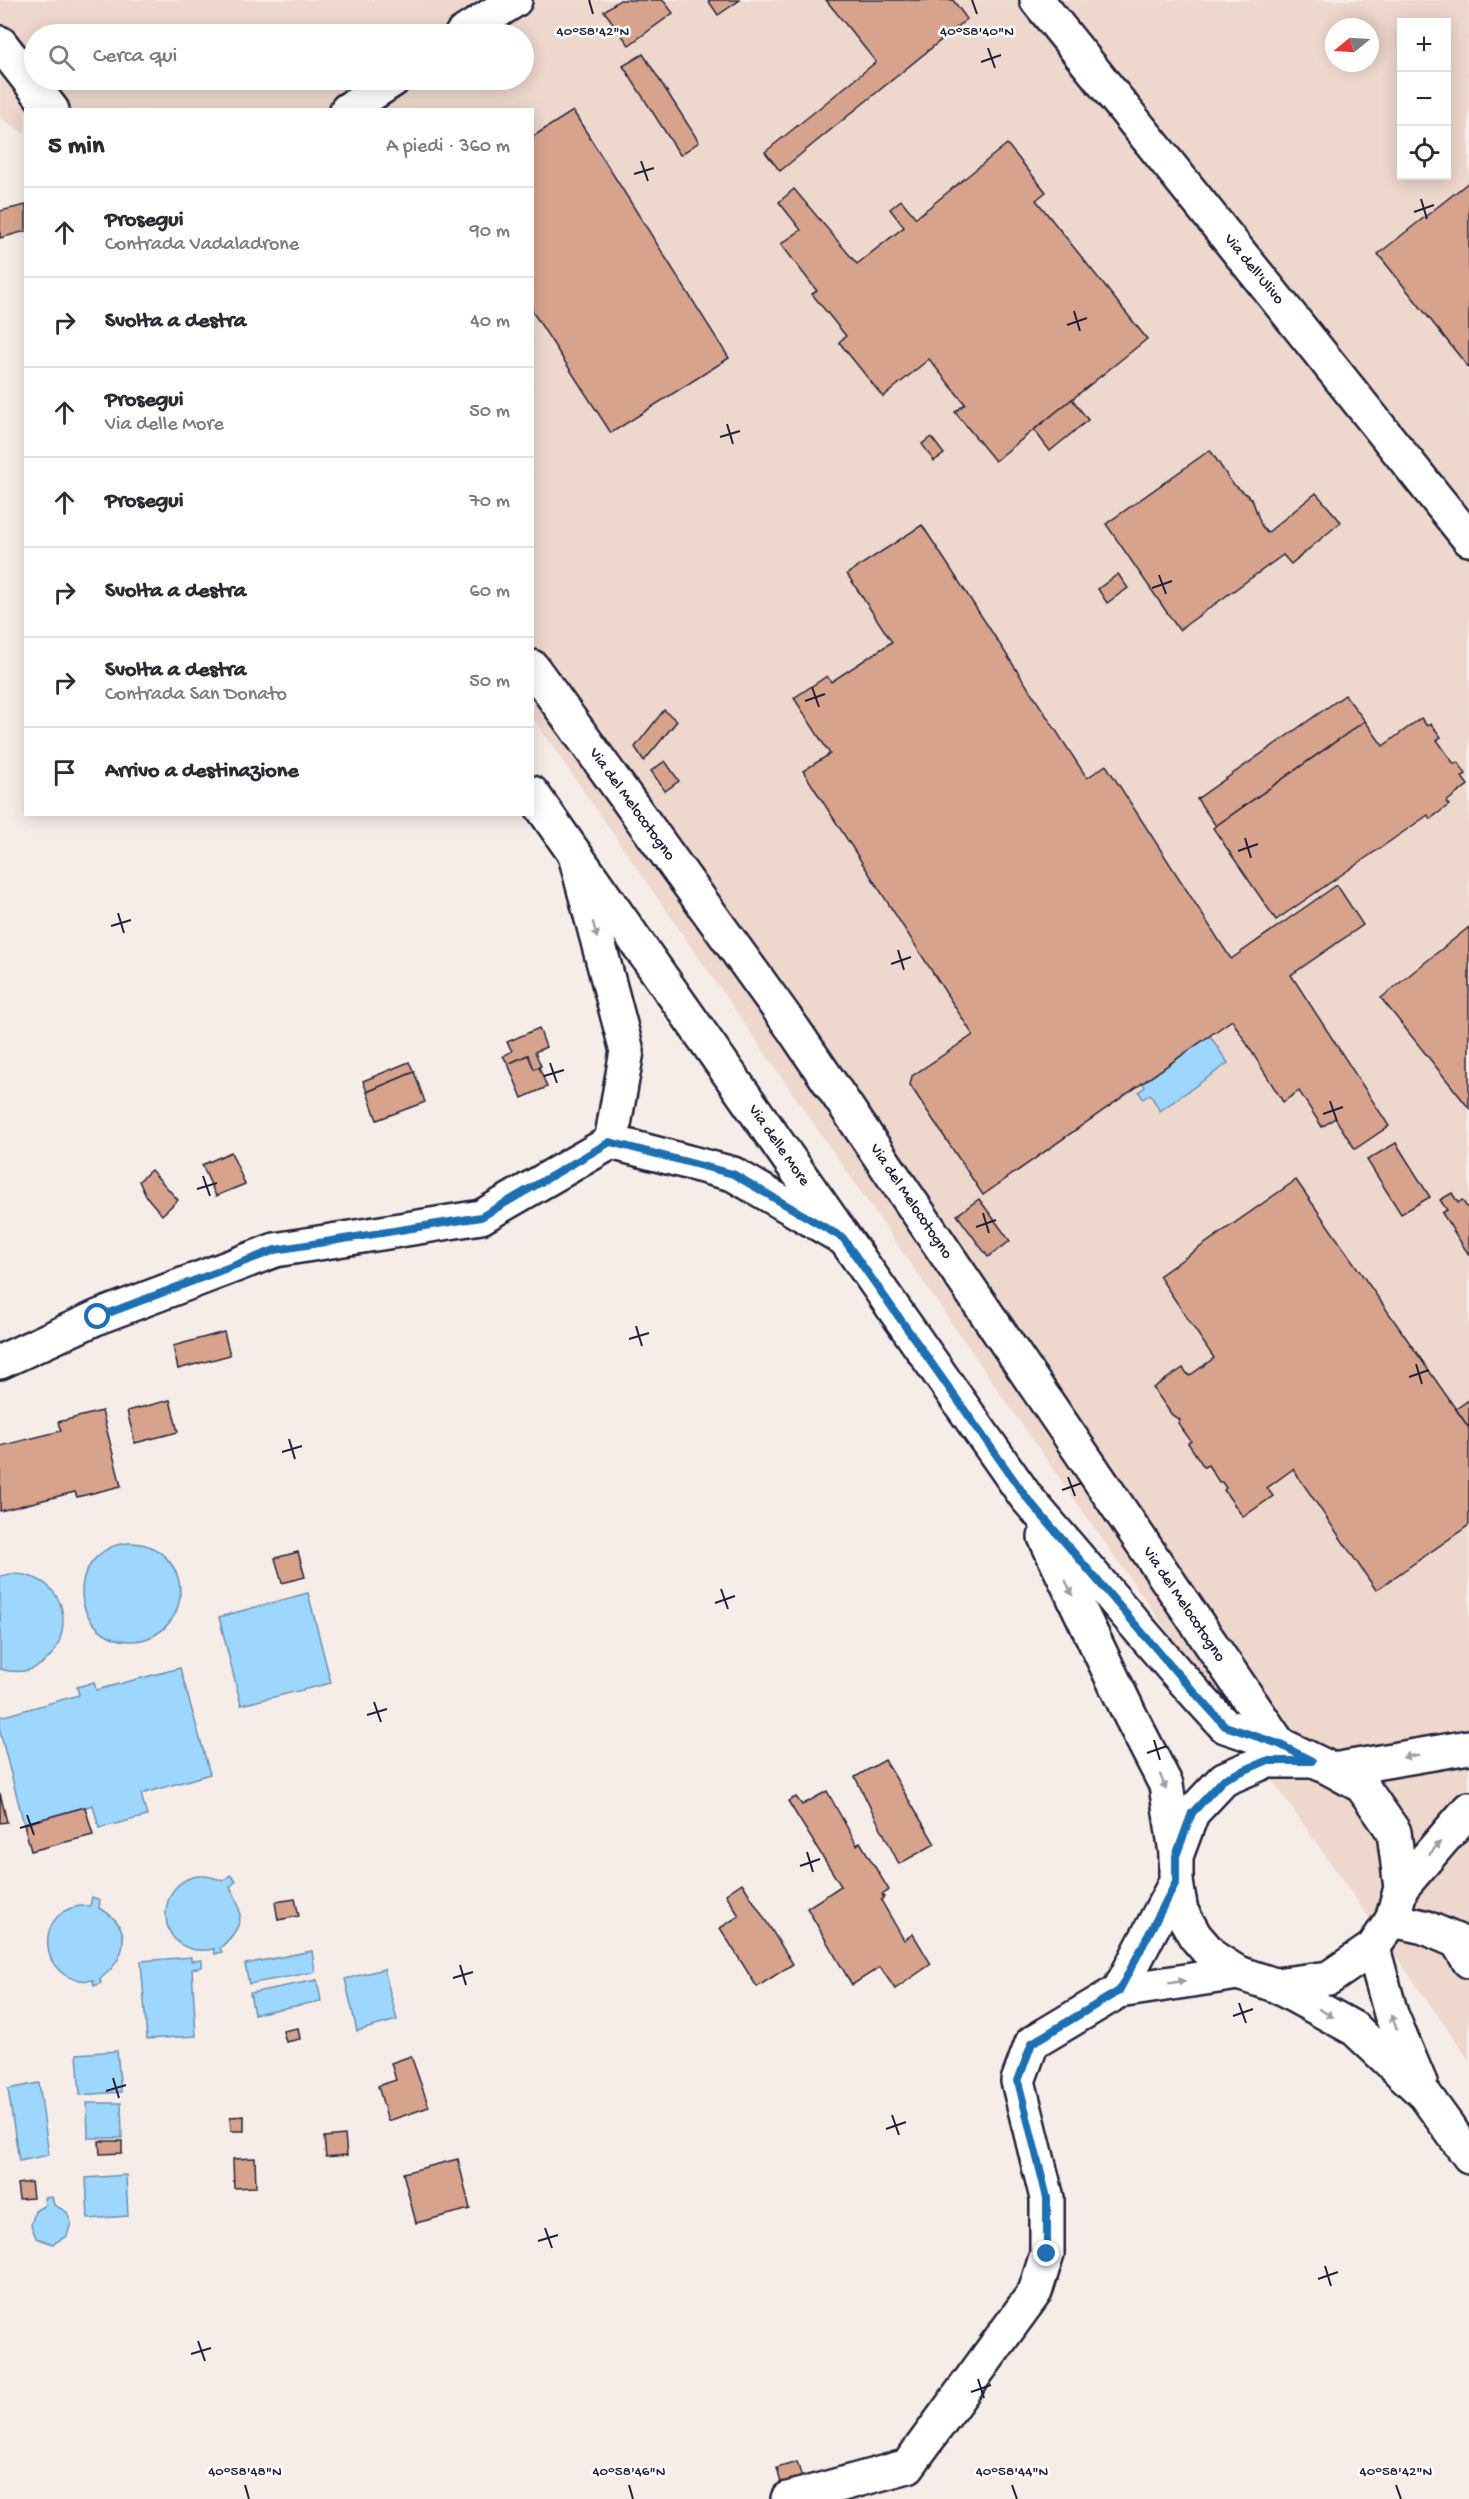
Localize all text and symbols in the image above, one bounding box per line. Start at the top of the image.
north arrow [1325,18,1379,72]
map controls [1397,18,1451,180]
button: + [1397,18,1451,72]
text: 40°58'42"N [557,23,630,41]
text: 40°58'40"N [940,23,1014,41]
search box [24,24,534,90]
icon: search [45,41,78,74]
text: Cerca qui [93,44,177,70]
button: − [1397,72,1451,126]
button: locate [1397,126,1451,180]
text: 5 min [48,132,104,163]
text: A piedi · 360 m [386,136,510,159]
text: Prosegui [105,208,183,234]
icon: ahead [48,216,81,249]
text: 90 m [470,221,510,244]
street label: Via dell'Ulivo [1218,230,1287,309]
text: Contrada Vadaladrone [105,234,299,257]
icon: right [48,306,81,339]
text: Svolta a destra [105,309,246,335]
text: 40 m [470,311,510,334]
text: Prosegui [105,388,183,414]
icon: ahead [48,396,81,429]
text: 50 m [469,401,510,424]
text: Via delle More [105,414,224,437]
icon: ahead [48,486,81,519]
text: Prosegui [105,489,183,515]
text: 70 m [469,491,510,514]
icon: right [48,576,81,609]
text: Svolta a destra [105,579,246,605]
text: 60 m [470,581,510,604]
text: Svolta a destra [105,658,246,684]
icon: right [48,666,81,699]
text: 50 m [469,671,510,694]
text: Contrada San Donato [105,684,287,707]
street label: Via del Melocotogno [583,744,678,865]
icon: arrive [48,756,81,789]
text: Arrivo a destinazione [105,759,299,785]
one-way arrow [590,921,600,940]
street label: Via delle More [742,1101,813,1191]
street label: Via del Melocotogno [864,1140,956,1263]
route start [84,1303,110,1329]
street label: Via del Melocotogno [1137,1543,1229,1666]
one-way arrow [1064,1579,1074,1597]
one-way arrow [1402,1752,1421,1761]
one-way arrow [1159,1774,1169,1792]
one-way arrow [1428,1841,1441,1856]
one-way arrow [1168,1978,1187,1987]
one-way arrow [1318,2008,1335,2018]
one-way arrow [1389,2013,1398,2031]
route end [1033,2240,1059,2266]
text: 40°58'48"N [208,2463,282,2481]
text: 40°58'46"N [592,2463,666,2481]
text: 40°58'44"N [976,2463,1048,2481]
text: 40°58'42"N [1360,2463,1433,2481]

